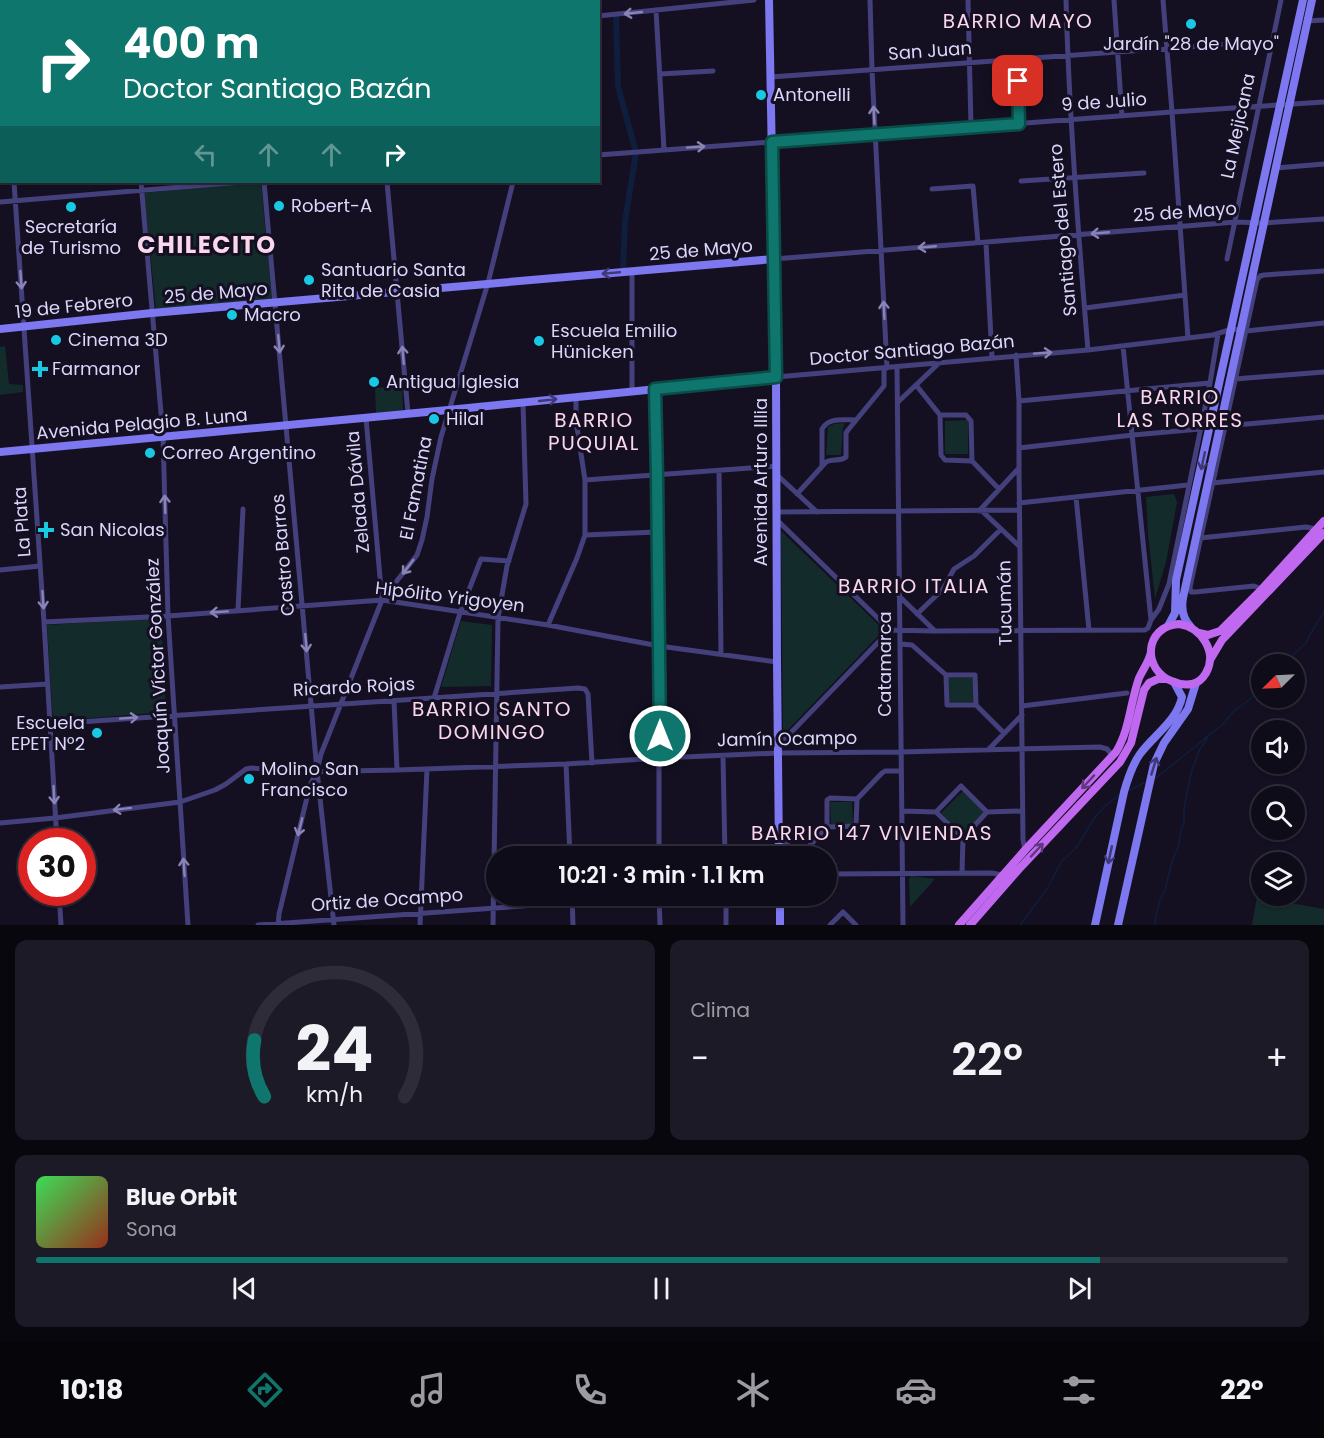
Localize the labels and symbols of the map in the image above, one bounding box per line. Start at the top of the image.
district label: BARRIO MAYO [943,7,1093,35]
one-way arrow [623,8,643,19]
marker: Jardín "28 de Mayo" [1184,17,1198,31]
place label: Jardín "28 de Mayo" [1103,31,1279,56]
street label: San Juan [887,35,973,66]
pin [992,55,1043,106]
street label: La Mejicana [1214,71,1261,181]
place label: Antonelli [773,82,851,107]
street label: 9 de Julio [1060,86,1148,117]
marker: Antonelli [754,88,768,102]
one-way arrow [868,106,879,126]
one-way arrow [686,142,706,153]
street label: Santiago del Estero [1043,143,1082,317]
place label: Robert-A [291,193,372,218]
street label: 25 de Mayo [1132,195,1238,228]
marker: Robert-A [272,199,286,213]
marker: Secretaría de Turismo [64,200,78,214]
place label: Secretaría de Turismo [21,214,121,260]
district label: CHILECITO [137,228,277,261]
one-way arrow [1091,228,1111,239]
street label: 25 de Mayo [648,233,754,266]
one-way arrow [918,242,938,253]
place label: Santuario Santa Rita de Casia [321,257,466,303]
one-way arrow [602,268,622,279]
one-way arrow [16,269,27,289]
marker: Santuario Santa Rita de Casia [302,273,316,287]
street label: 25 de Mayo [163,276,269,309]
street label: 19 de Febrero [14,287,134,324]
one-way arrow [879,300,890,320]
place label: Macro [244,302,301,327]
marker: Macro [225,308,239,322]
place label: Escuela Emilio Hünicken [551,318,677,364]
place label: Cinema 3D [68,327,168,352]
street label: Doctor Santiago Bazán [808,328,1016,371]
marker: Cinema 3D [49,333,63,347]
one-way arrow [274,334,285,354]
marker: Escuela Emilio Hünicken [532,334,546,348]
one-way arrow [397,346,408,366]
one-way arrow [1033,347,1053,358]
place label: Farmanor [52,356,141,381]
marker: Farmanor [33,362,47,376]
place label: Antigua Iglesia [386,369,519,394]
marker: Antigua Iglesia [367,375,381,389]
district label: BARRIO LAS TORRES [1116,383,1244,434]
one-way arrow [538,394,558,405]
street label: Avenida Arturo Illia [748,398,773,566]
street label: Avenida Pelagio B. Luna [35,402,249,445]
place label: Hilal [446,406,484,431]
district label: BARRIO PUQUIAL [548,406,640,457]
marker: Hilal [427,412,441,426]
street label: Zelada Dávila [340,430,375,554]
street label: El Famatina [393,434,438,542]
place label: Correo Argentino [162,440,316,465]
marker: Correo Argentino [143,446,157,460]
one-way arrow [1196,451,1208,470]
street label: La Plata [7,486,36,558]
street label: Castro Barros [265,493,300,617]
one-way arrow [160,495,171,515]
place label: San Nicolas [60,517,165,542]
marker: San Nicolas [37,521,55,539]
street label: Joaquín Víctor González [139,558,176,775]
one-way arrow [402,559,415,575]
street label: Tucumán [991,560,1018,646]
district label: BARRIO ITALIA [838,572,990,600]
street label: Hipólito Yrigoyen [374,575,526,618]
one-way arrow [37,590,48,609]
one-way arrow [210,607,230,618]
street label: Catamarca [872,611,897,717]
one-way arrow [301,633,312,652]
north arrow [1251,654,1305,708]
street label: Ricardo Rojas [292,671,416,702]
district label: BARRIO SANTO DOMINGO [412,695,572,746]
position arrow [628,704,692,768]
place label: Escuela EPET Nº2 [11,710,85,756]
one-way arrow [119,712,139,723]
street label: Jamín Ocampo [717,725,857,752]
marker: Escuela EPET Nº2 [90,726,104,740]
place label: Molino San Francisco [261,756,359,802]
one-way arrow [1149,757,1160,776]
marker: Molino San Francisco [242,772,256,786]
one-way arrow [1080,775,1095,790]
one-way arrow [49,784,60,804]
one-way arrow [113,804,132,815]
one-way arrow [293,817,305,836]
district label: BARRIO 147 VIVIENDAS [751,819,993,847]
speed limit sign: 30 [18,828,96,906]
one-way arrow [1030,843,1044,858]
one-way arrow [1104,845,1115,864]
one-way arrow [179,857,190,877]
street label: Ortiz de Ocampo [310,882,464,917]

